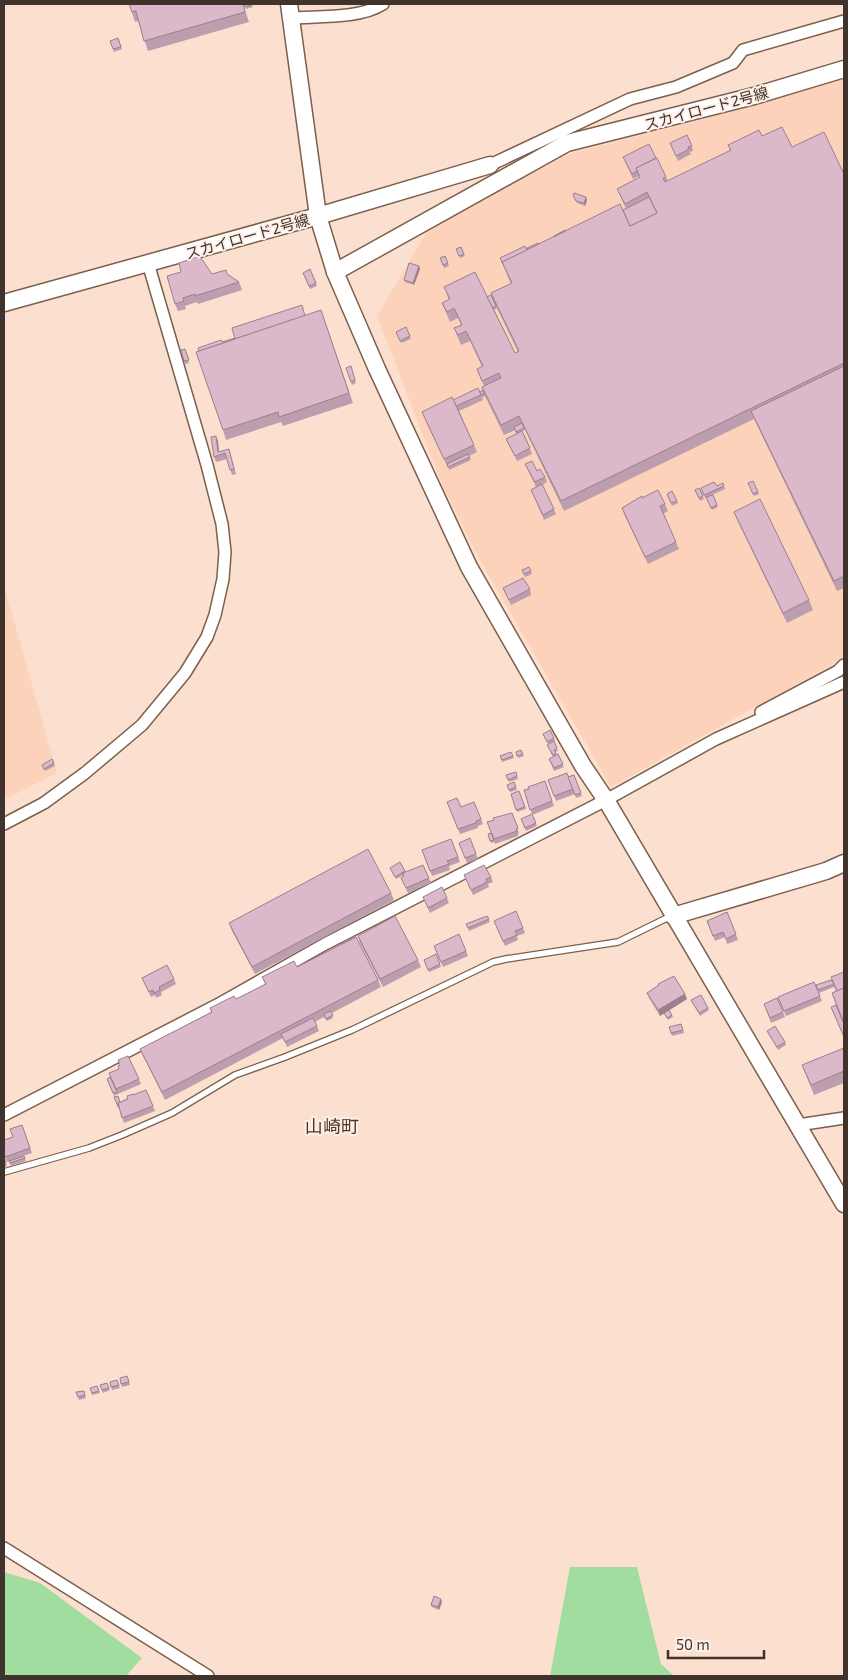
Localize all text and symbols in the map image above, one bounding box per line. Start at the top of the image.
street label: スカイロード2号線 [642,83,770,133]
street label: スカイロード2号線 [183,210,311,262]
district label: 山崎町 [305,1115,359,1137]
scale bar [668,1628,764,1660]
text: 50 m [676,1635,710,1653]

